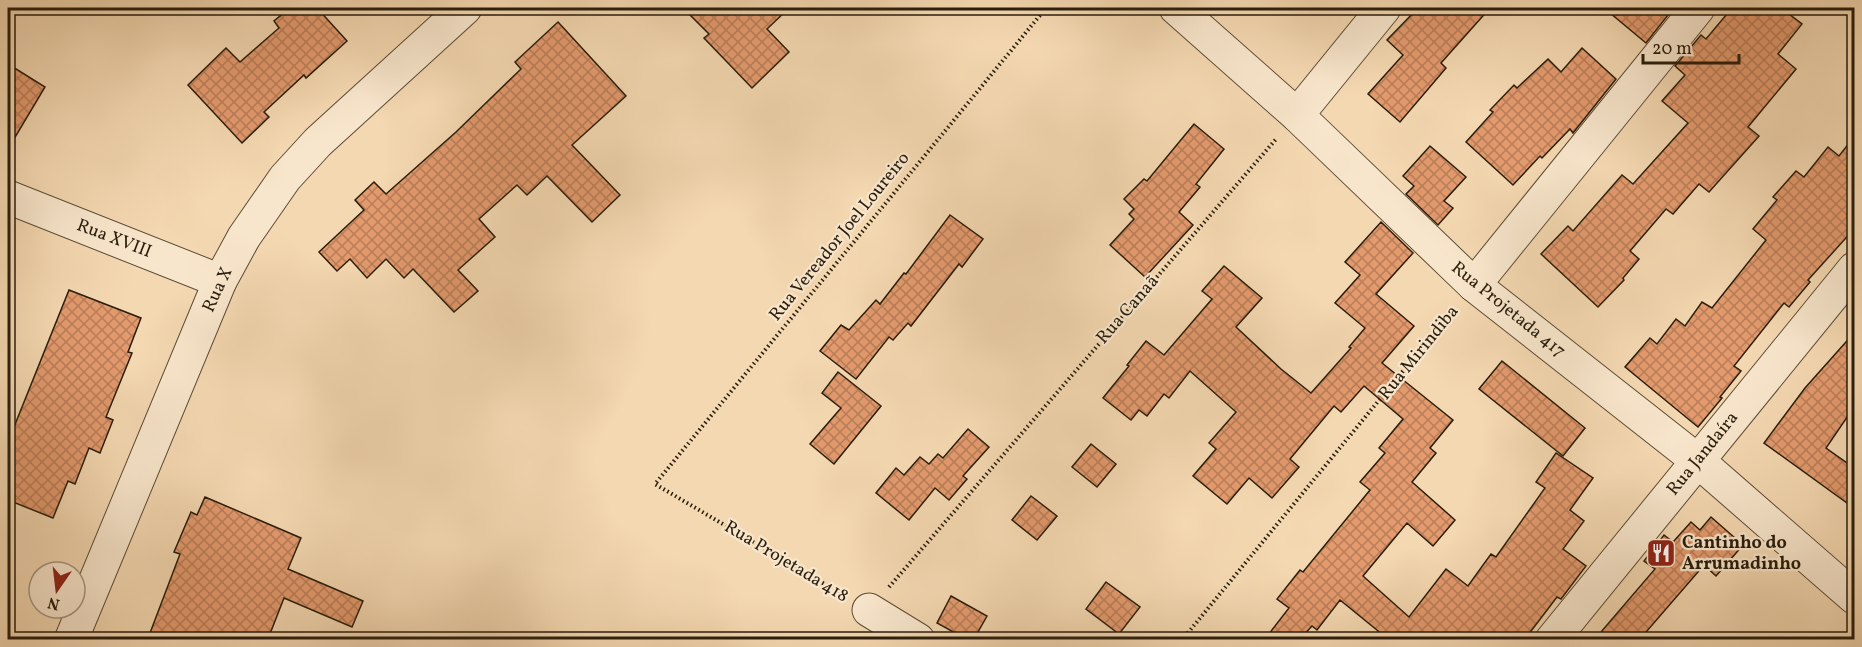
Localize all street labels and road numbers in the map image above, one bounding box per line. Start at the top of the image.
street label: Rua Vereador Joel Loureiro [764,147,916,327]
street label: Rua XVIII [73,213,155,265]
street label: Rua Projetada 417 [1445,256,1571,364]
street label: Rua X [197,263,239,317]
street label: Rua Canaã [1091,270,1165,350]
street label: Rua Mirindiba [1373,300,1465,406]
street label: Rua Jandaíra [1661,407,1745,501]
street label: Rua Projetada 418 [719,515,853,609]

